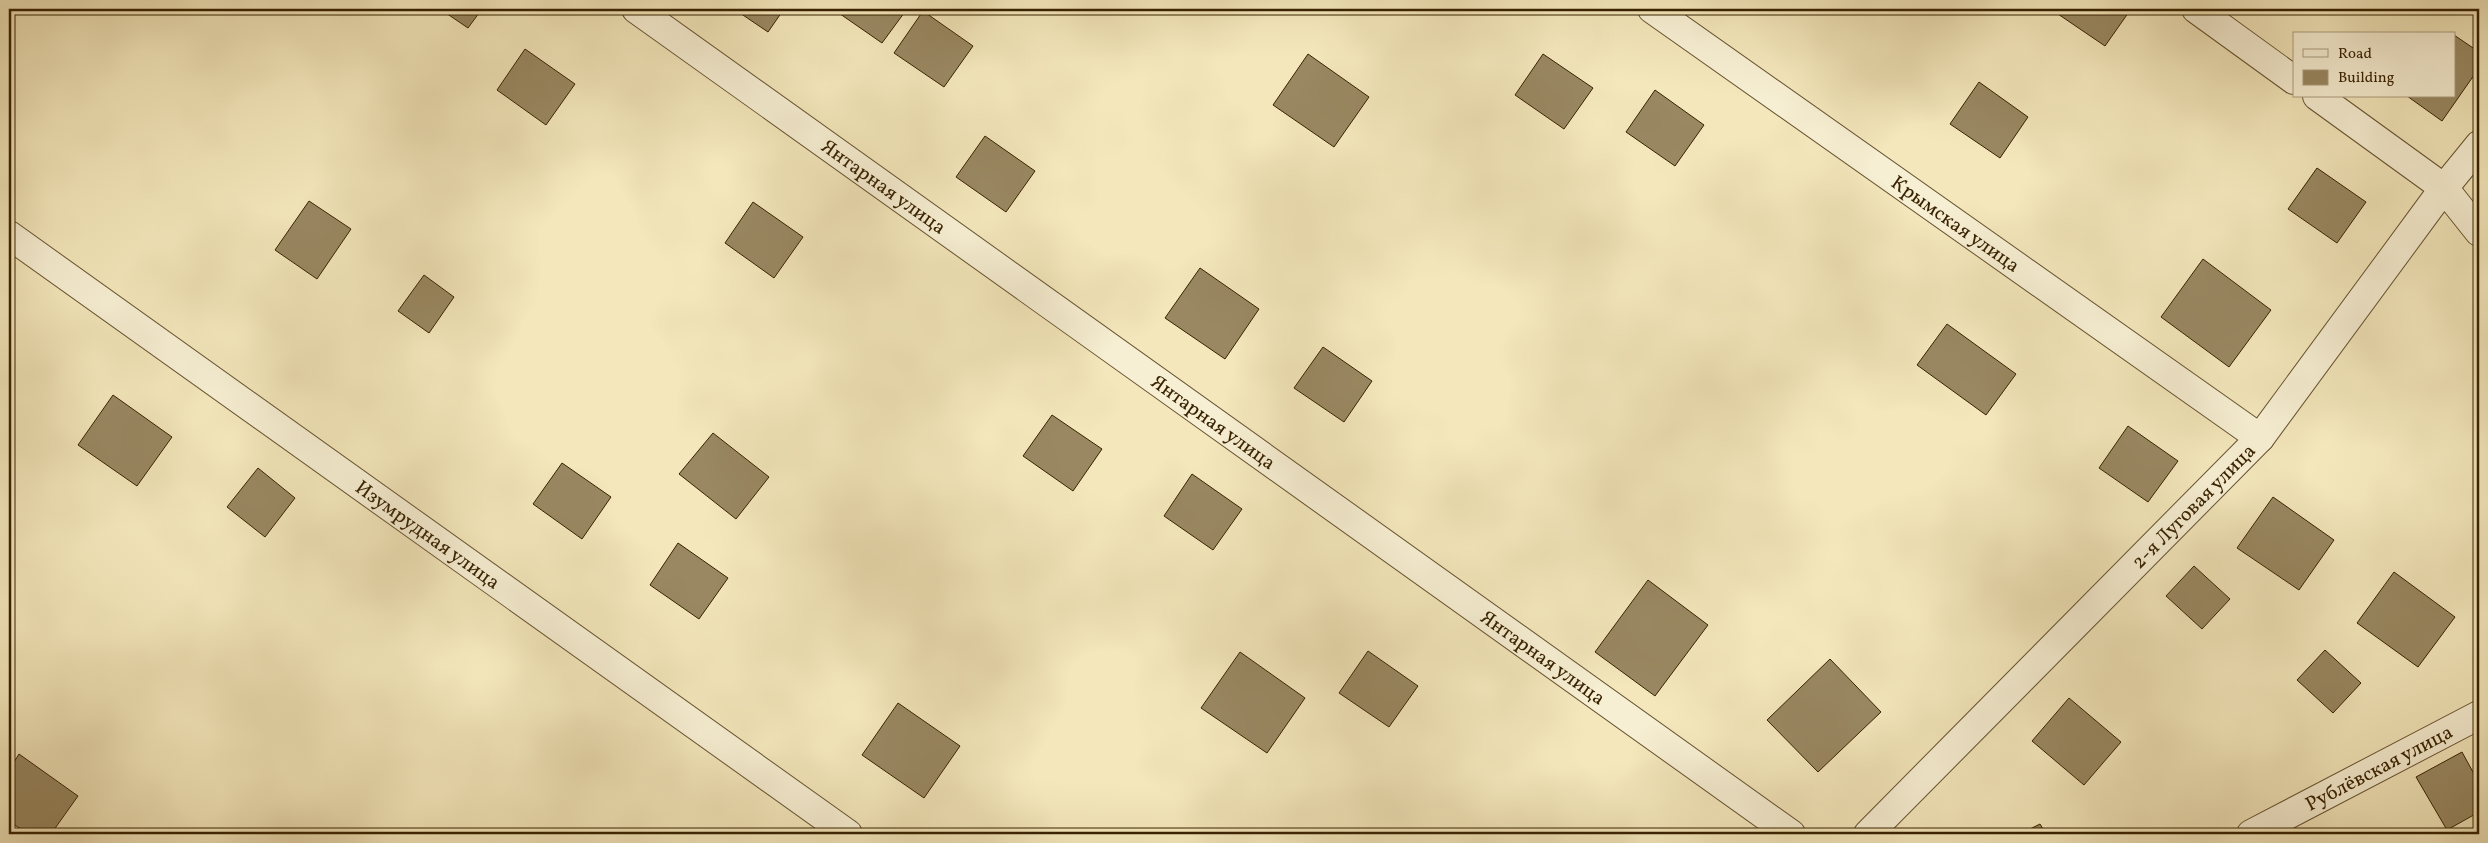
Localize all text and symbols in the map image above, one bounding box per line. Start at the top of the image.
legend [2293,32,2456,98]
text: Road [2338,44,2372,65]
text: Building [2338,68,2395,89]
street label: Янтарная улица [815,134,951,242]
street label: Крымская улица [1885,170,2025,280]
street label: Янтарная улица [1144,369,1281,478]
street label: 2-я Луговая улица [2126,438,2263,576]
street label: Изумрудная улица [349,475,505,597]
street label: Янтарная улица [1474,604,1610,713]
street label: Рублёвская улица [2301,719,2458,819]

